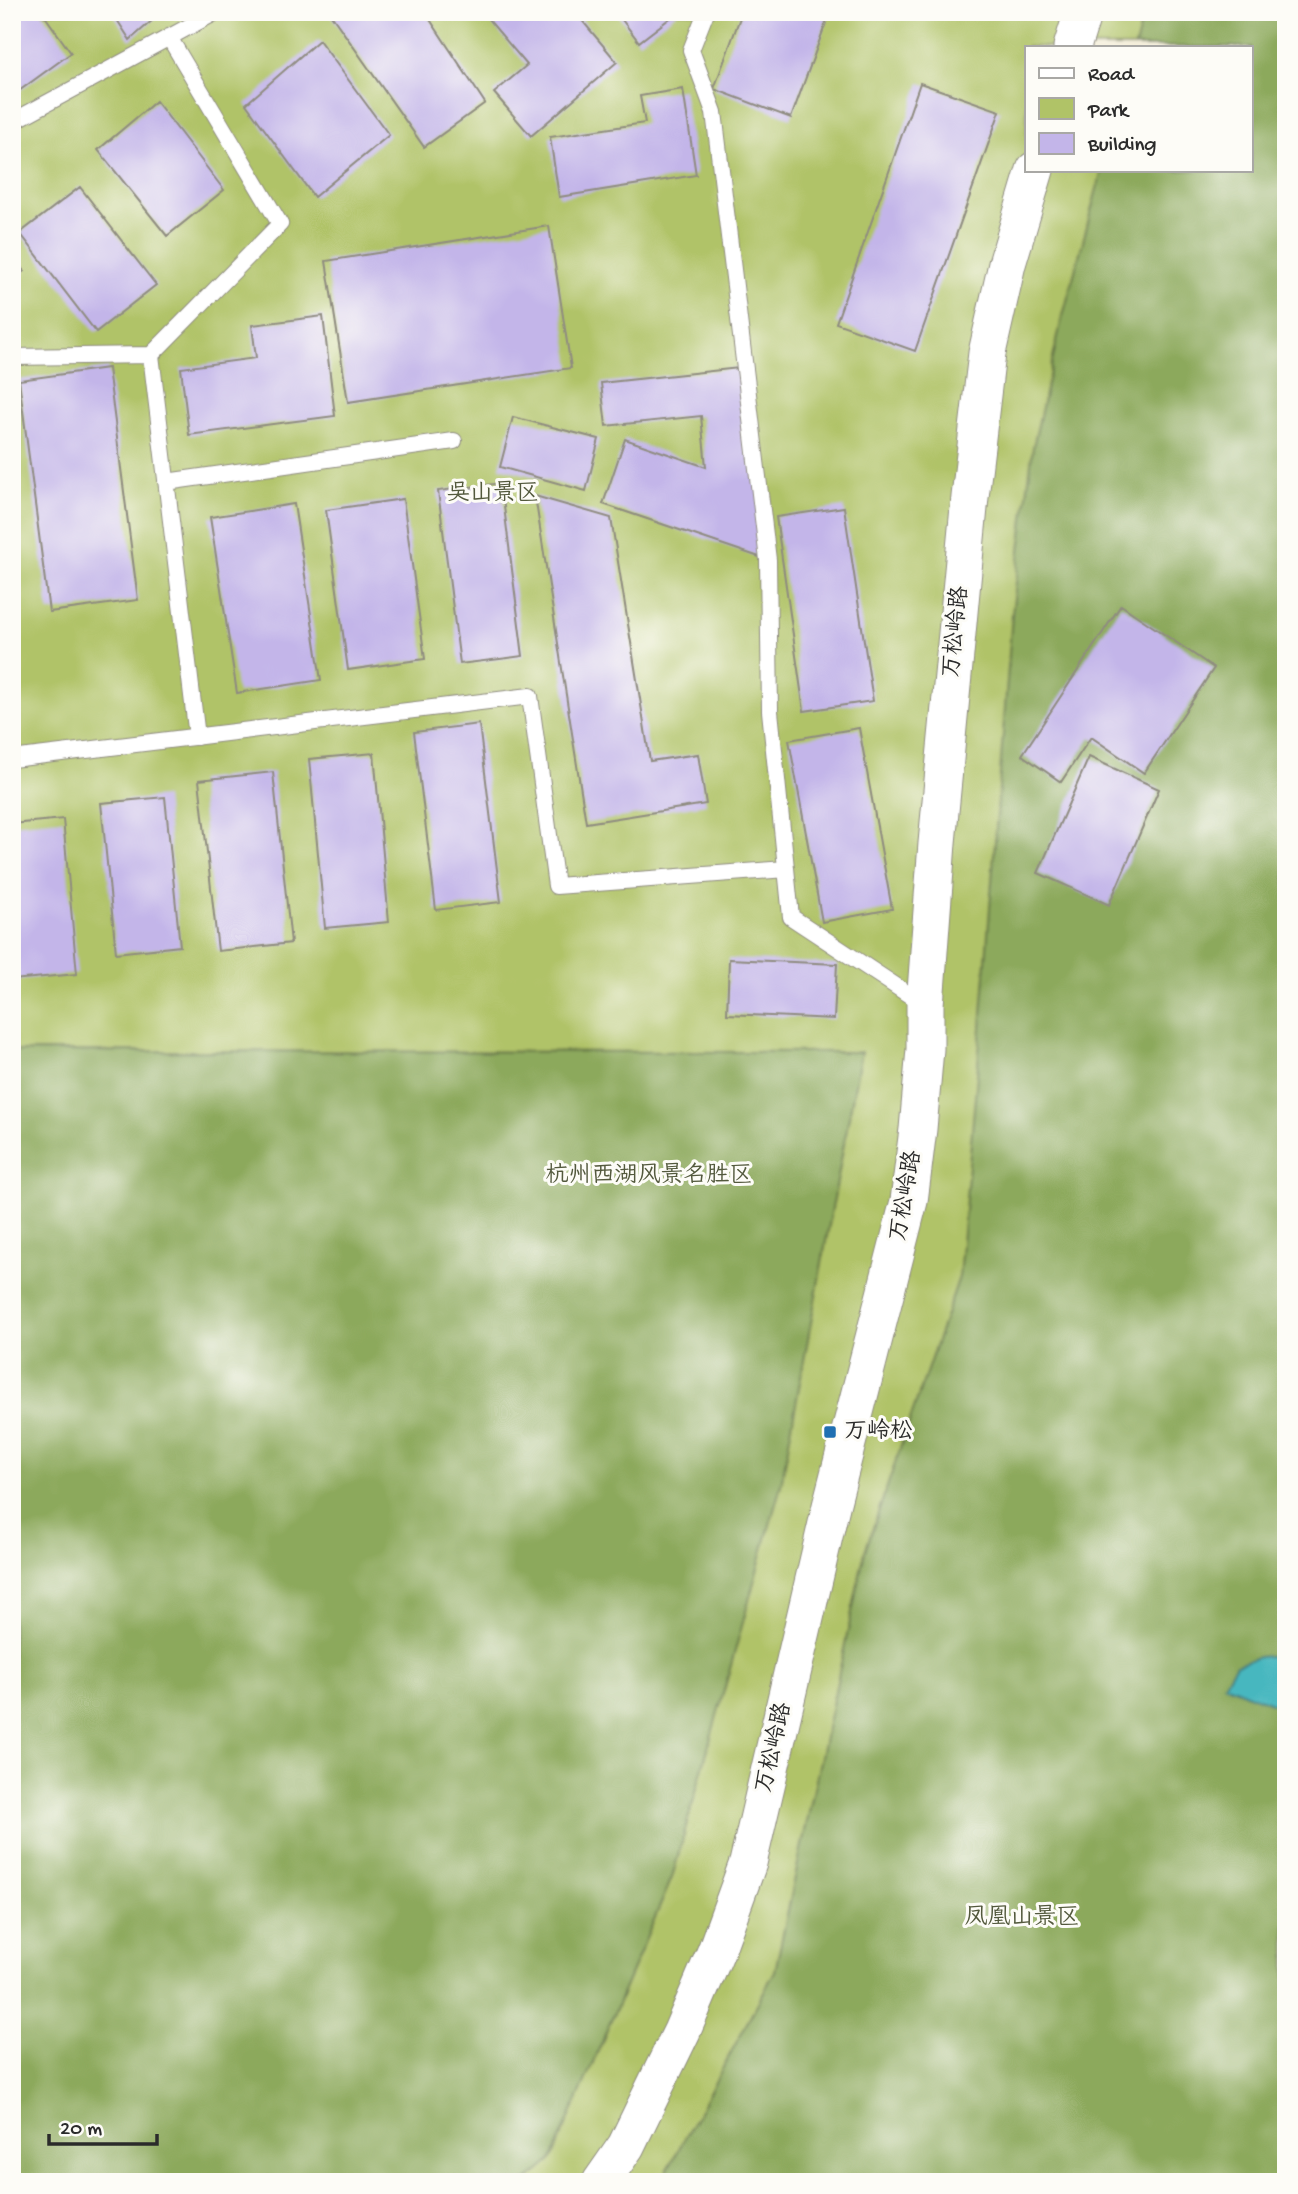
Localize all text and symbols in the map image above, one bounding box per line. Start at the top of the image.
legend [1025,46,1252,172]
text: Road [1088,64,1136,89]
text: Park [1087,100,1131,125]
text: Building [1087,134,1157,159]
park label: 吴山景区 [447,480,539,508]
street label: 万松岭路 [938,585,975,679]
street label: 万松岭路 [885,1148,928,1244]
park label: 杭州西湖风景名胜区 [546,1162,753,1190]
place label: 万岭松 [844,1418,913,1446]
marker: 万岭松 [822,1424,838,1440]
street label: 万松岭路 [751,1700,799,1796]
park label: 凤凰山景区 [965,1904,1080,1932]
scale bar [49,2103,158,2147]
text: 20 m [60,2118,102,2143]

